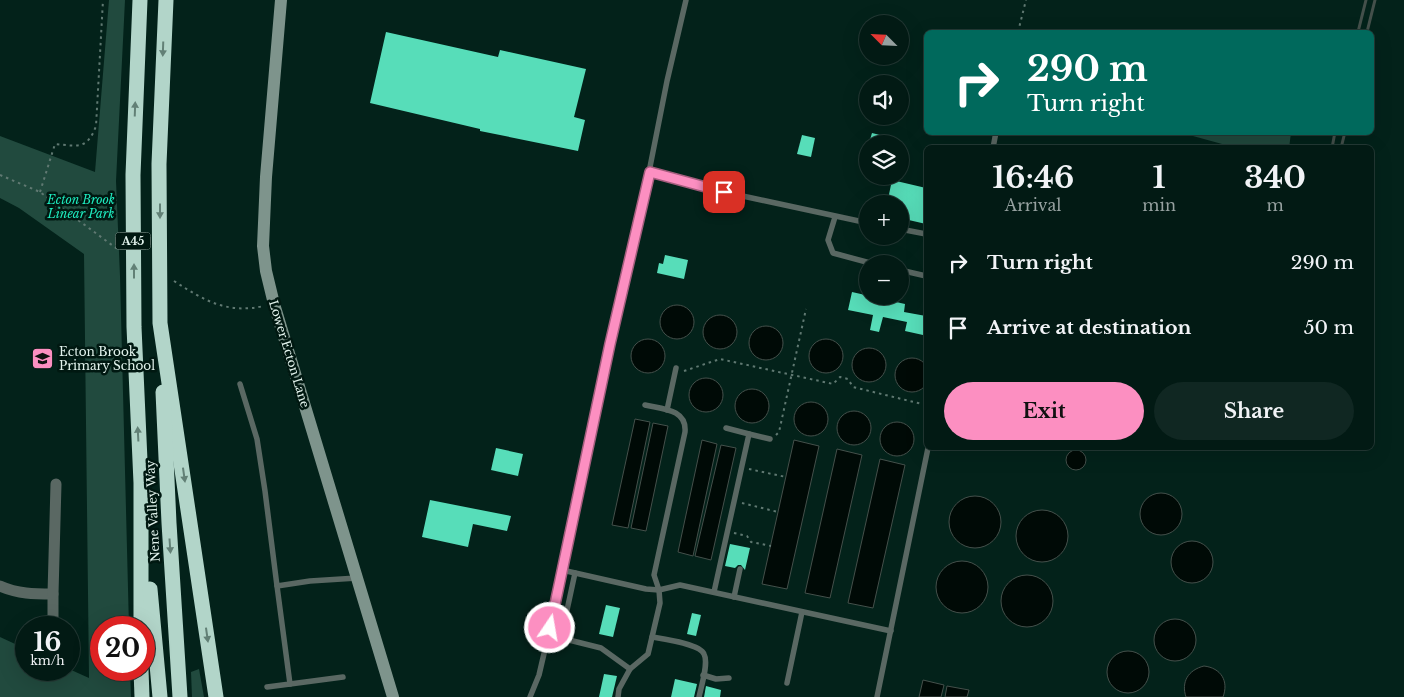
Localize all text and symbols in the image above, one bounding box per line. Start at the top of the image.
north arrow [859,15,909,65]
map controls [859,15,909,305]
one-way arrow [159,41,167,57]
text: 290 m [1027,47,1148,90]
icon: right [944,50,1009,115]
button: sound [859,75,909,125]
text: Turn right [1027,90,1145,117]
one-way arrow [132,101,140,117]
button: layers [859,135,909,185]
text: 16:46 [992,159,1074,196]
text: 1 [1153,159,1166,196]
text: 340 [1244,159,1306,196]
pin [703,171,745,213]
icon: arrive [710,178,738,206]
park label: Ecton Brook Linear Park [46,192,115,221]
button: + [859,195,909,245]
text: Arrival [1005,195,1061,215]
text: min [1142,195,1176,215]
text: m [1266,195,1284,215]
one-way arrow [156,203,164,219]
road number: A45 [116,232,150,250]
icon: right [944,249,972,277]
text: Turn right [987,251,1093,274]
text: 290 m [1291,251,1354,274]
button: − [859,255,909,305]
one-way arrow [130,263,138,279]
street label: Lower Ecton Lane [266,298,313,410]
icon: arrive [944,314,972,342]
text: Arrive at destination [987,316,1191,339]
text: 50 m [1304,316,1354,339]
place label: Ecton Brook Primary School [59,344,155,373]
school or university icon: Ecton Brook Primary School [31,347,55,371]
button: Exit [944,382,1144,440]
button: Share [1154,382,1354,440]
one-way arrow [134,426,142,442]
street label: Nene Valley Way [142,459,163,562]
one-way arrow [180,467,188,483]
one-way arrow [167,539,175,555]
position arrow [523,601,575,653]
speed limit sign: 20 [90,616,155,681]
text: 16 [34,627,61,658]
one-way arrow [204,628,212,644]
text: km/h [30,653,65,668]

